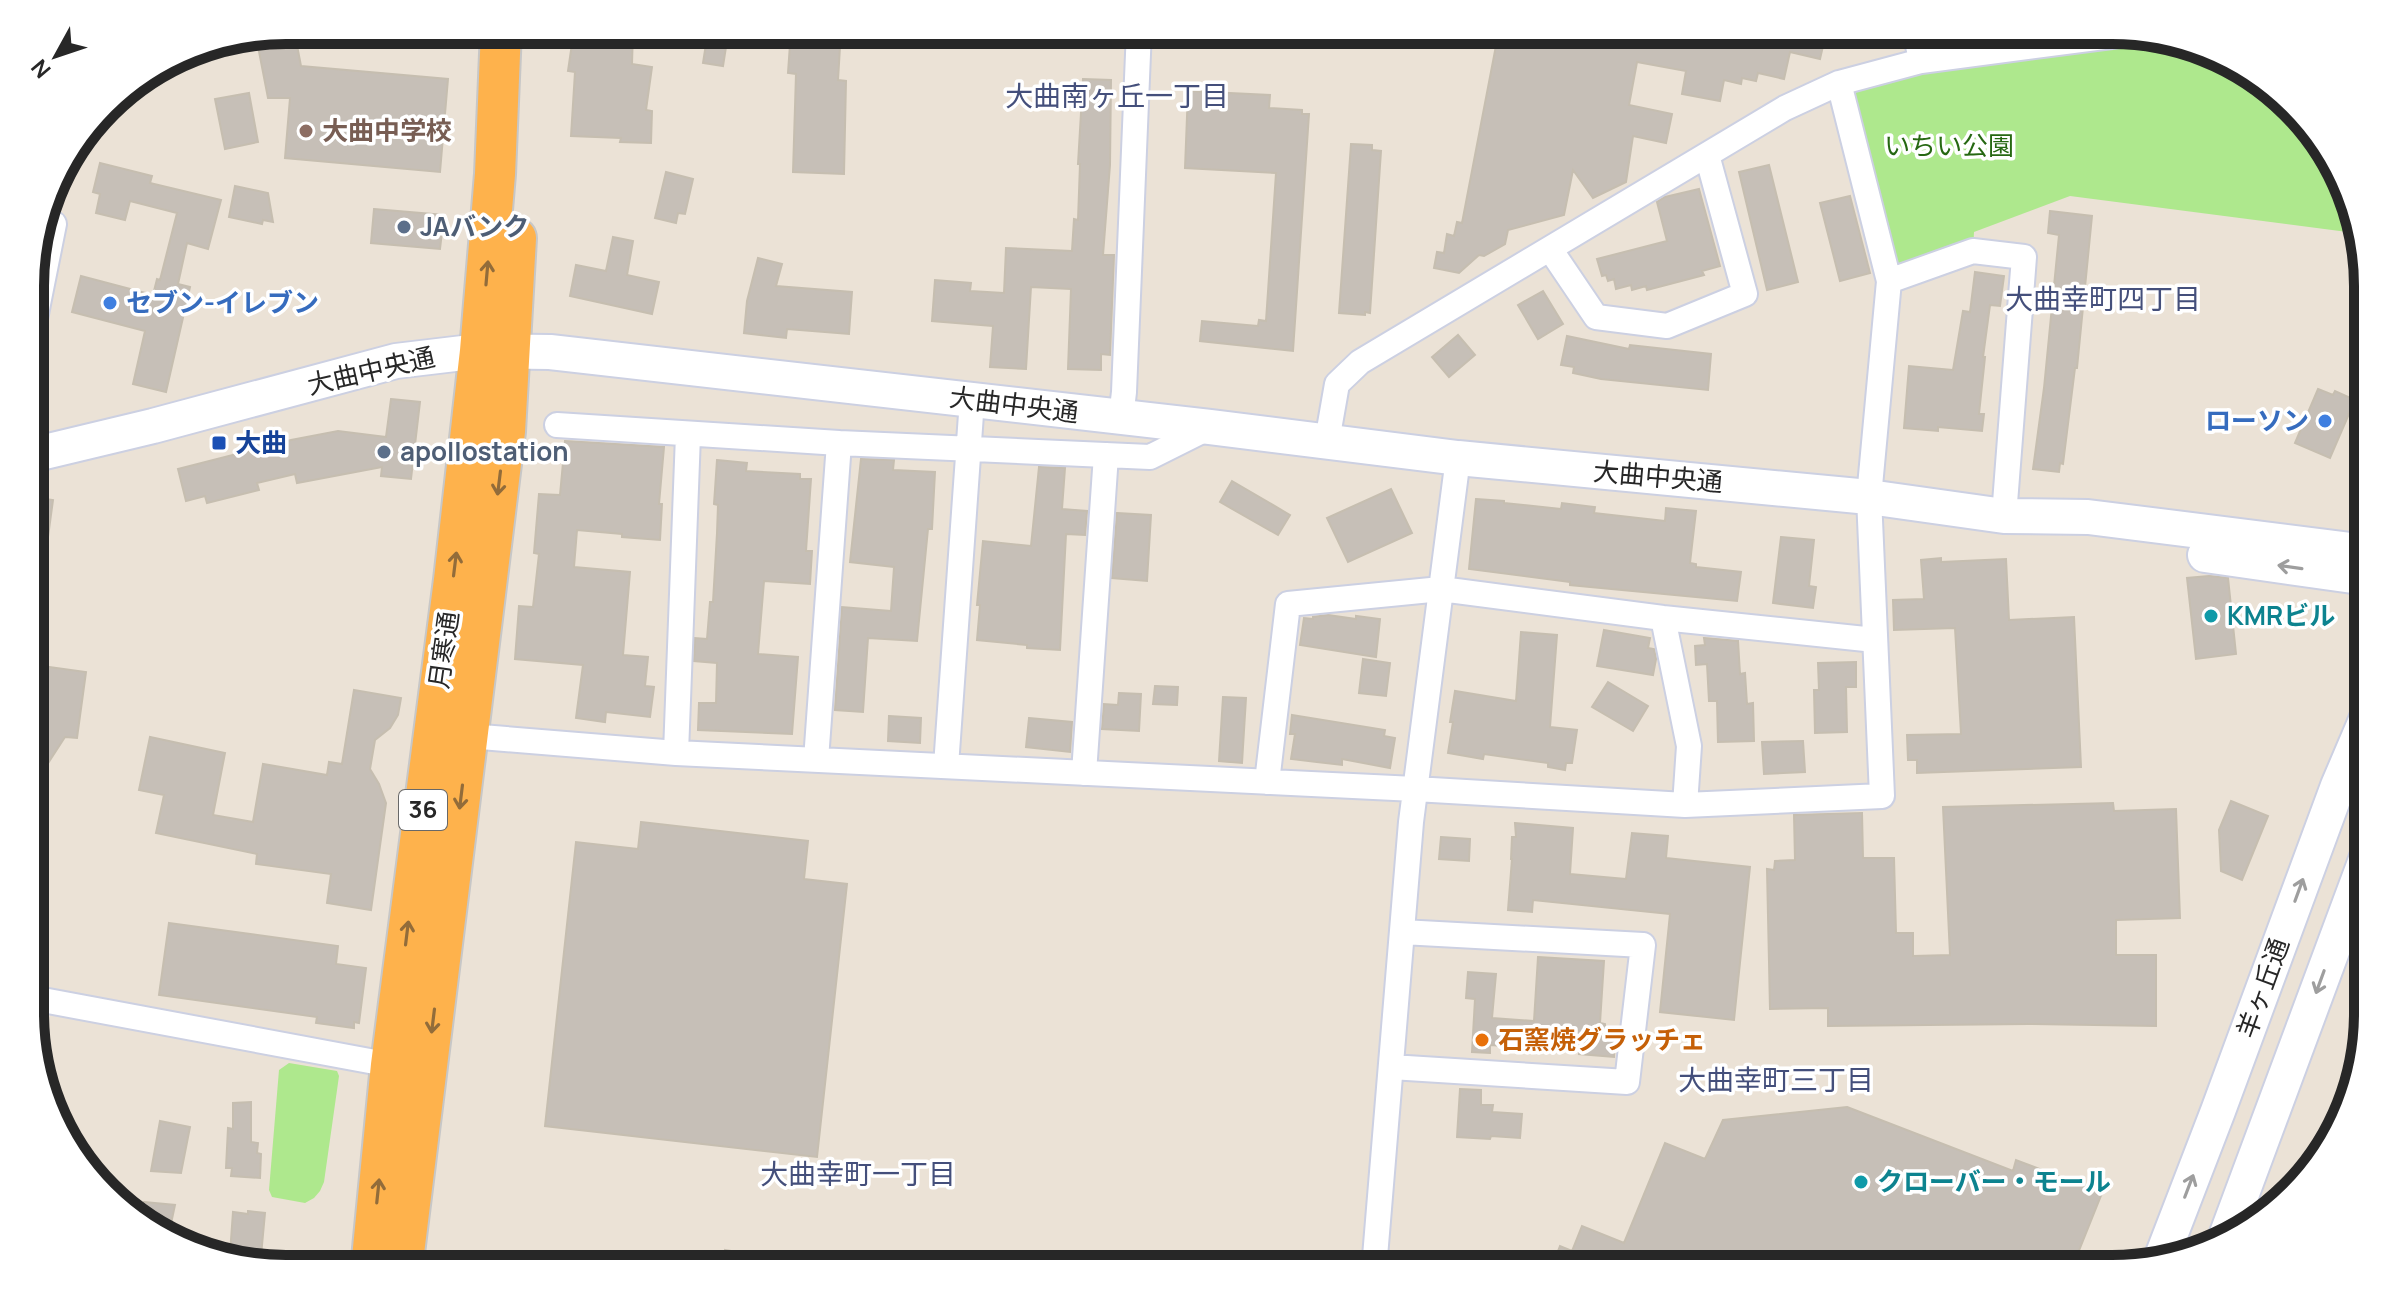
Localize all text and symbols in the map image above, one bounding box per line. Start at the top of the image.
north arrow [16,16,96,96]
text: N [24,53,57,85]
district label: 大曲南ヶ丘一丁目 [1005,76,1229,114]
place label: 大曲中学校 [322,112,452,148]
marker: 大曲中学校 [297,122,315,140]
park label: いちい公園 [1884,127,2014,163]
place label: JAバンク [420,208,529,244]
marker: JAバンク [395,218,413,236]
one-way arrow [480,260,495,287]
district label: 大曲幸町四丁目 [2005,279,2201,317]
place label: セブン-イレブン [126,284,319,320]
marker: セブン-イレブン [101,294,119,312]
street label: 大曲中央通 [303,338,438,402]
street label: 大曲中央通 [947,378,1081,430]
place label: ローソン [2205,402,2309,438]
marker: ローソン [2316,412,2334,430]
place label: 大曲 [235,424,287,460]
place label: apollostation [400,433,569,469]
marker: 大曲 [210,434,228,452]
marker: apollostation [375,443,393,461]
street label: 大曲中央通 [1592,452,1724,500]
one-way arrow [491,470,506,496]
one-way arrow [448,551,463,578]
one-way arrow [2278,559,2303,574]
place label: KMRビル [2227,597,2335,633]
marker: KMRビル [2202,607,2220,625]
street label: 月寒通 [420,609,466,691]
one-way arrow [454,783,469,810]
road number: 36 [399,790,447,830]
one-way arrow [2293,878,2308,903]
one-way arrow [400,920,415,947]
street label: 羊ヶ丘通 [2227,933,2297,1043]
one-way arrow [2312,970,2327,995]
one-way arrow [426,1007,441,1034]
place label: 石窯焼グラッチェ [1498,1021,1706,1057]
marker: 石窯焼グラッチェ [1473,1031,1491,1049]
district label: 大曲幸町三丁目 [1678,1060,1874,1098]
district label: 大曲幸町一丁目 [760,1154,956,1192]
place label: クローバー・モール [1877,1163,2111,1199]
marker: クローバー・モール [1852,1173,1870,1191]
one-way arrow [2183,1174,2197,1199]
one-way arrow [371,1178,386,1205]

